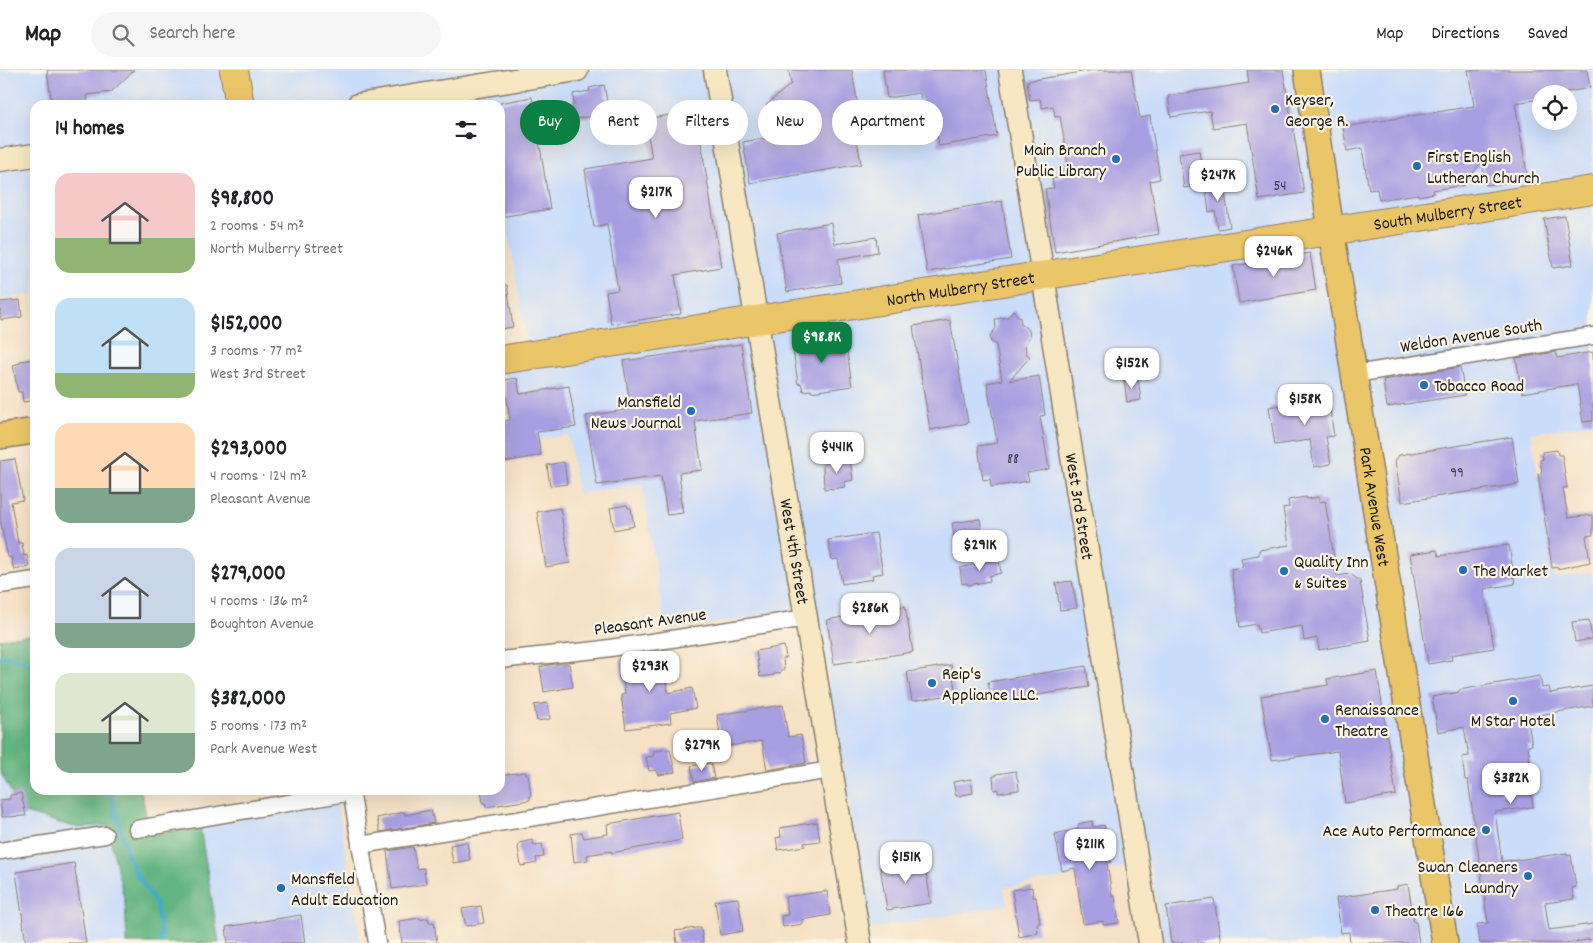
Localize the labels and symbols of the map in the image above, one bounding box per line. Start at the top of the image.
place label: Keyser, George R. [1285,89,1348,135]
marker: Keyser, George R. [1269,103,1281,115]
place label: Main Branch Public Library [1016,139,1107,185]
place label: First English Lutheran Church [1427,146,1540,192]
marker: Main Branch Public Library [1110,153,1122,165]
pin: $247K [1183,160,1253,202]
marker: First English Lutheran Church [1411,160,1423,172]
pin: $217K [621,176,691,219]
house number: 54 [1273,176,1287,198]
street label: South Mulberry Street [1372,191,1524,239]
pin: $246K [1239,236,1309,278]
street label: North Mulberry Street [885,267,1037,315]
street label: Weldon Avenue South [1399,314,1544,361]
pin: $98.8K [781,322,863,364]
pin: $152K [1097,348,1167,390]
place label: Tobacco Road [1434,375,1524,400]
marker: Tobacco Road [1418,379,1430,391]
pin: $158K [1270,384,1340,426]
place label: Mansfield News Journal [591,391,682,437]
marker: Mansfield News Journal [685,405,697,417]
pin: $441K [802,432,872,474]
street label: Park Avenue West [1351,445,1395,569]
house number: 88 [1007,449,1019,471]
street label: West 3rd Street [1057,452,1098,562]
house number: 99 [1450,463,1464,485]
street label: West 4th Street [771,497,814,607]
pin: $291K [945,530,1015,572]
place label: Quality Inn & Suites [1294,551,1369,597]
place label: The Market [1473,560,1548,585]
marker: The Market [1457,564,1469,576]
marker: Quality Inn & Suites [1278,565,1290,577]
pin: $286K [835,592,905,635]
street label: Pleasant Avenue [593,603,708,644]
pin: $293K [615,650,685,693]
place label: Reip's Appliance LLC. [942,663,1039,709]
marker: Reip's Appliance LLC. [926,677,938,689]
marker: M Star Hotel [1507,695,1519,707]
place label: Renaissance Theatre [1335,699,1419,745]
place label: M Star Hotel [1471,710,1556,735]
marker: Renaissance Theatre [1319,713,1331,725]
pin: $279K [667,730,737,772]
pin: $382K [1476,762,1546,805]
place label: Ace Auto Performance [1322,820,1476,845]
marker: Ace Auto Performance [1480,824,1492,836]
pin: $211K [1055,828,1125,871]
pin: $151K [871,842,941,884]
place label: Swan Cleaners Laundry [1418,856,1519,902]
place label: Mansfield Adult Education [291,868,398,914]
marker: Swan Cleaners Laundry [1522,870,1534,882]
marker: Mansfield Adult Education [275,882,287,894]
place label: Theatre 166 [1385,900,1464,925]
marker: Theatre 166 [1369,904,1381,916]

